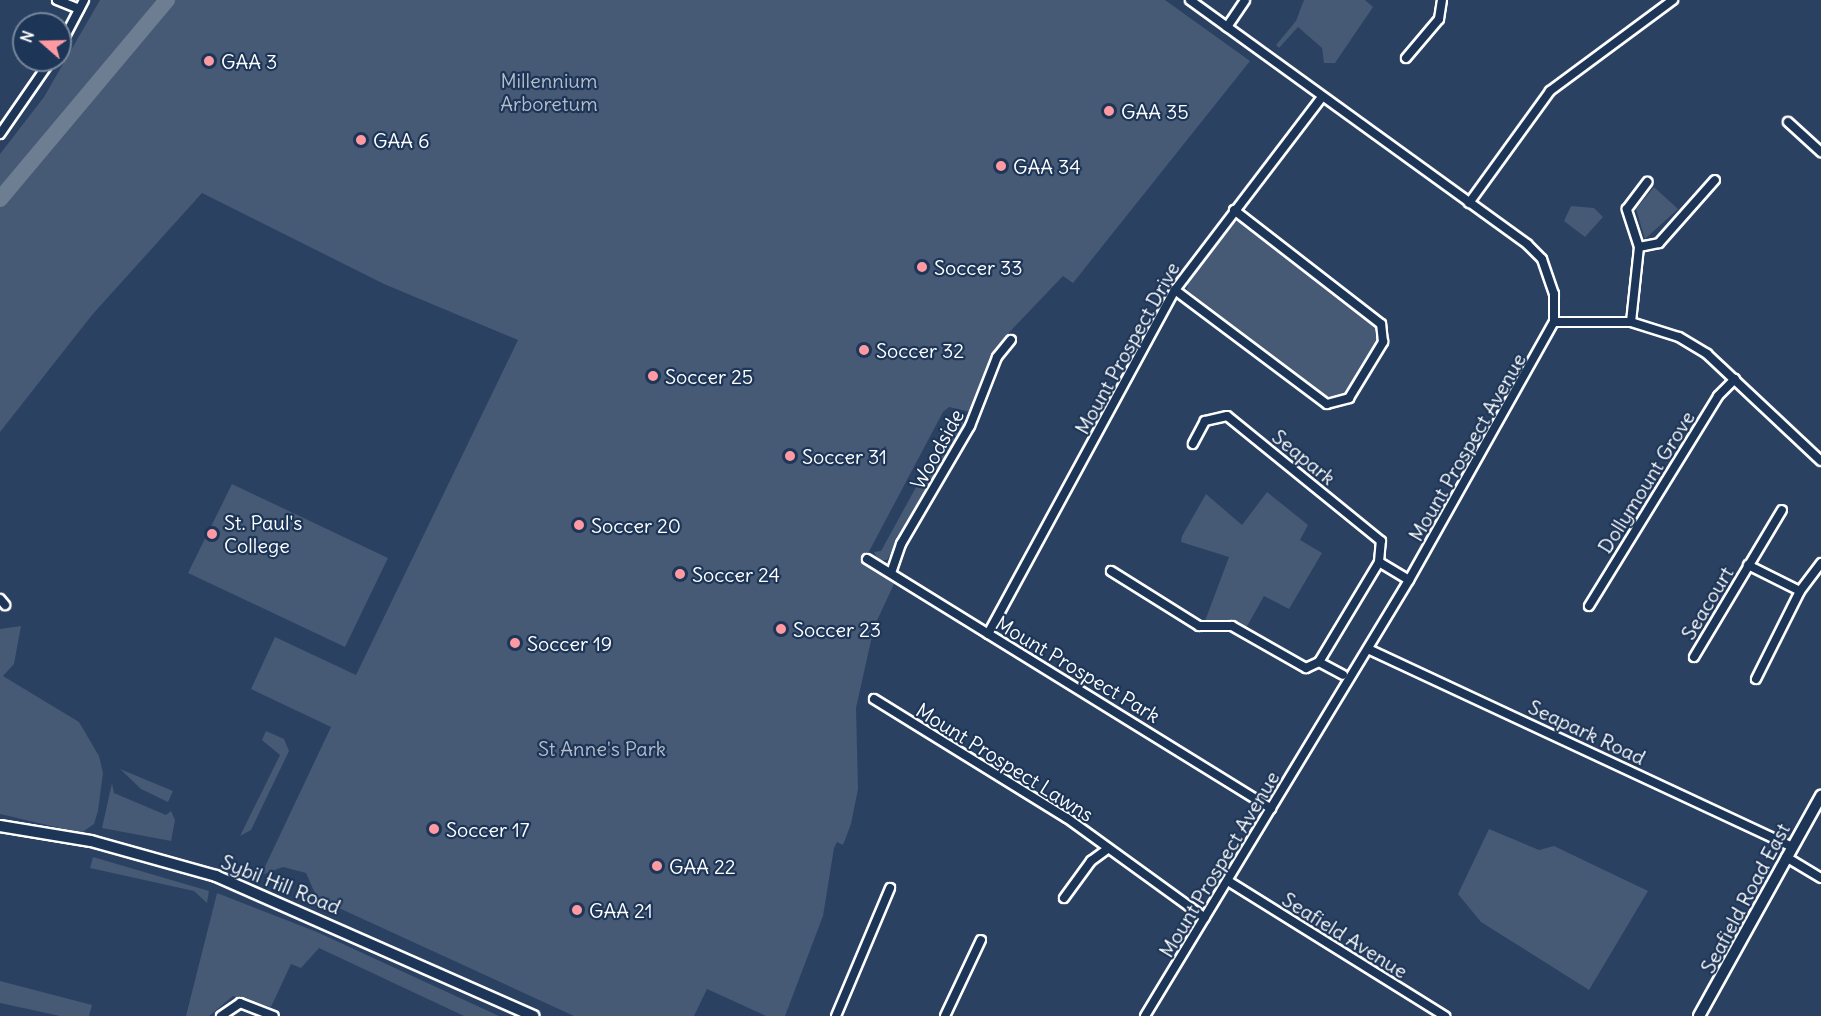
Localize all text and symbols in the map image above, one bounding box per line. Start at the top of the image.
north arrow [12,12,72,72]
text: N [16,28,38,45]
place label: GAA 3 [221,49,277,73]
marker: GAA 3 [202,54,216,68]
park label: Millennium Arboretum [500,69,598,116]
place label: GAA 35 [1121,99,1189,123]
marker: GAA 35 [1102,104,1116,118]
place label: GAA 6 [373,128,429,152]
marker: GAA 6 [354,133,368,147]
place label: GAA 34 [1013,154,1081,178]
marker: GAA 34 [994,159,1008,173]
place label: Soccer 33 [934,255,1023,279]
street label: Mount Prospect Drive [1070,258,1184,438]
marker: Soccer 33 [915,260,929,274]
place label: Soccer 32 [876,338,964,362]
marker: Soccer 32 [857,343,871,357]
street label: Mount Prospect Avenue [1403,349,1531,545]
place label: Soccer 25 [665,364,753,388]
marker: Soccer 25 [646,369,660,383]
street label: Woodside [905,405,969,493]
street label: Dollymount Grove [1593,406,1699,558]
street label: Seapark [1267,424,1341,490]
place label: Soccer 31 [802,444,887,468]
marker: Soccer 31 [783,449,797,463]
place label: St. Paul's College [224,510,302,557]
place label: Soccer 20 [591,513,681,537]
marker: Soccer 20 [572,518,586,532]
marker: St. Paul's College [205,527,219,541]
place label: Soccer 24 [692,562,780,586]
street label: Seacourt [1676,562,1738,644]
marker: Soccer 24 [673,567,687,581]
street label: Mount Prospect Park [992,610,1164,728]
place label: Soccer 23 [793,617,881,641]
marker: Soccer 23 [774,622,788,636]
place label: Soccer 19 [527,631,612,655]
marker: Soccer 19 [508,636,522,650]
street label: Seapark Road [1525,694,1649,770]
street label: Mount Prospect Lawns [912,698,1098,826]
park label: St Anne's Park [538,736,666,760]
street label: Mount Prospect Avenue [1154,766,1284,962]
place label: Soccer 17 [446,817,530,841]
street label: Seafield Road East [1695,819,1795,977]
marker: Soccer 17 [427,822,441,836]
street label: Sybil Hill Road [218,849,344,919]
place label: GAA 22 [669,854,736,878]
marker: GAA 22 [650,859,664,873]
street label: Seafield Avenue [1278,887,1412,983]
place label: GAA 21 [589,898,653,922]
marker: GAA 21 [570,903,584,917]

